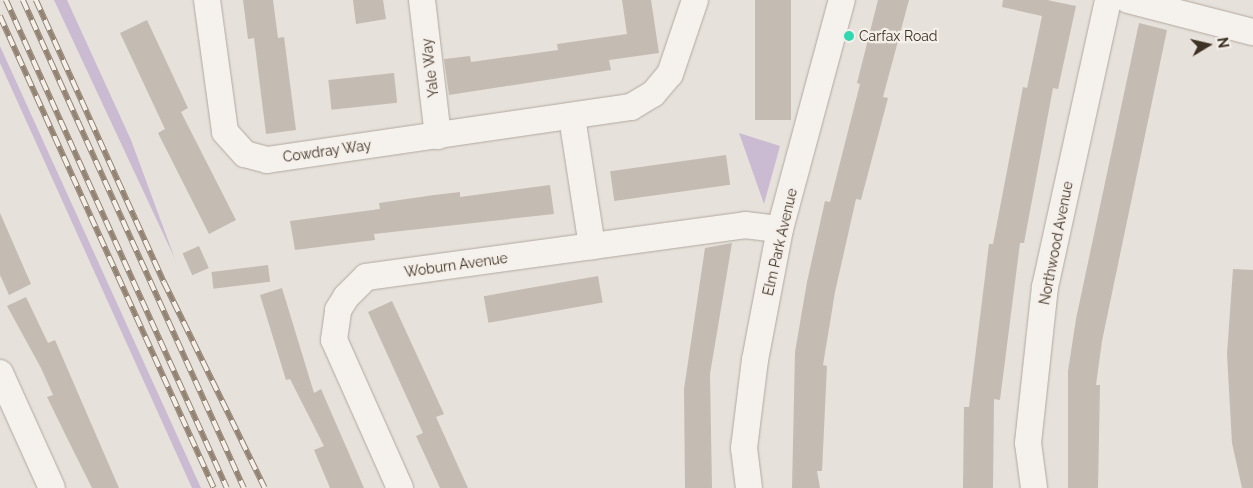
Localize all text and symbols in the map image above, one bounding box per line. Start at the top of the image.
north arrow [1183,20,1233,70]
place label: Carfax Road [859,28,938,44]
marker: Carfax Road [843,30,855,42]
text: N [1214,36,1232,49]
street label: Yale Way [418,37,442,99]
street label: Cowdray Way [281,136,373,166]
street label: Northwood Avenue [1036,180,1076,306]
street label: Elm Park Avenue [759,186,801,298]
street label: Woburn Avenue [403,249,509,281]

